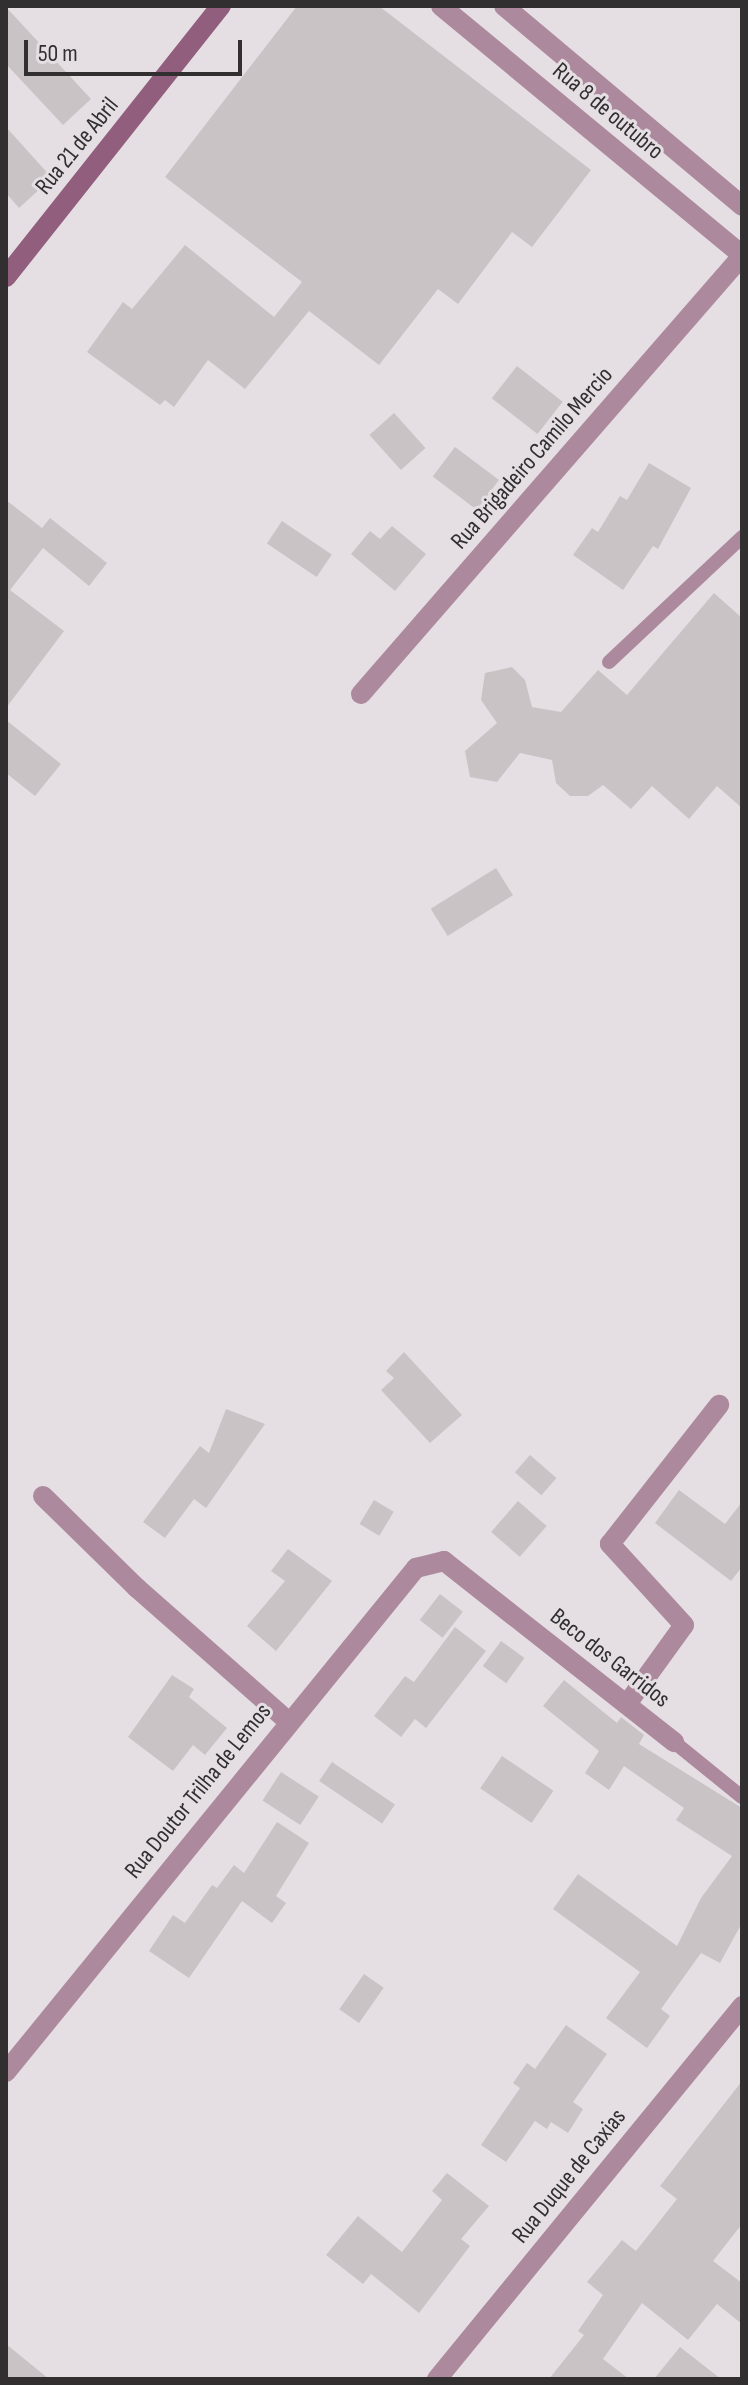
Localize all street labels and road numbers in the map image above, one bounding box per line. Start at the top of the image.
street label: Rua 8 de outubro [547,56,669,166]
street label: Rua 21 de Abril [29,92,125,200]
street label: Rua Brigadeiro Camilo Mercio [445,361,619,555]
street label: Beco dos Garridos [544,1602,676,1714]
street label: Rua Doutor Trilha de Lemos [119,1698,277,1884]
street label: Rua Duque de Caxias [506,2103,632,2249]

